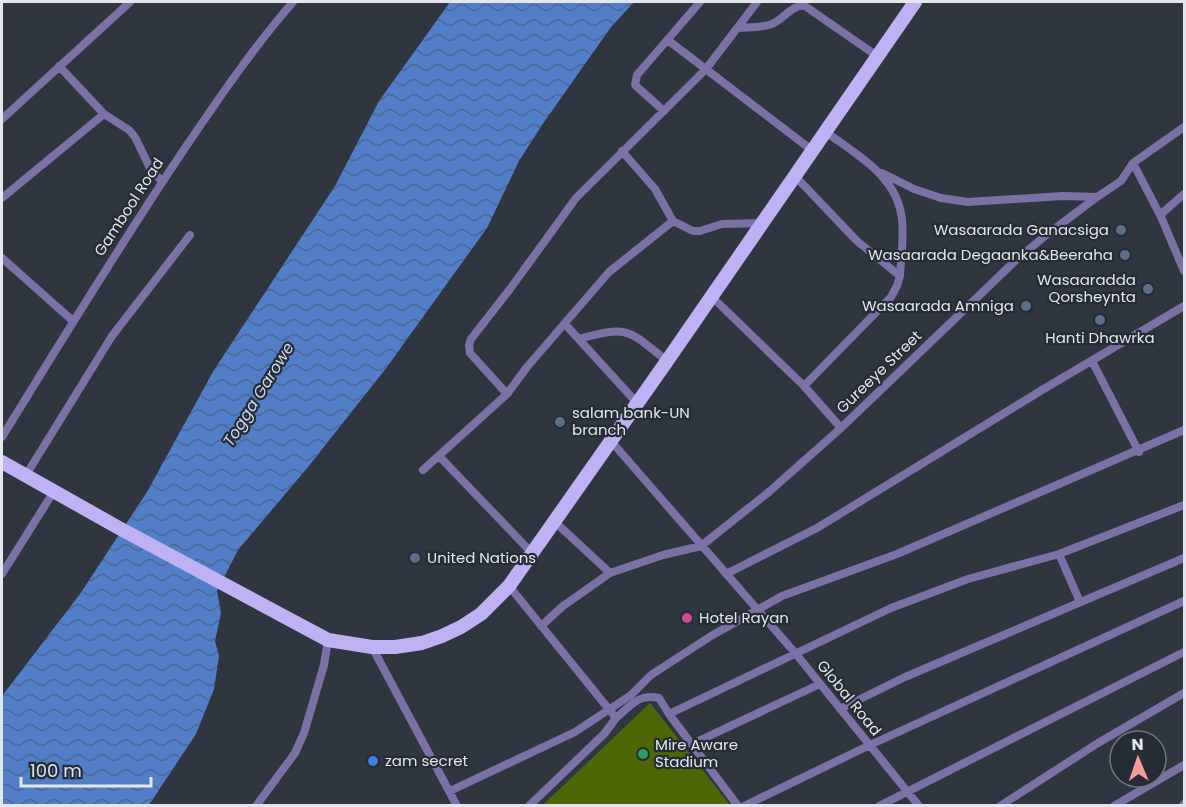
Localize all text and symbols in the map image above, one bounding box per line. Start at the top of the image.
street label: Gambool Road [89,153,168,260]
place label: Wasaarada Ganacsiga [934,219,1109,240]
marker: Wasaarada Ganacsiga [1114,223,1128,237]
place label: Wasaarada Degaanka&Beeraha [868,244,1113,265]
marker: Wasaarada Degaanka&Beeraha [1118,248,1132,262]
place label: Wasaaradda Qorsheynta [1037,269,1136,307]
marker: Wasaaradda Qorsheynta [1141,282,1155,296]
place label: Wasaarada Amniga [862,295,1014,316]
marker: Wasaarada Amniga [1019,299,1033,313]
marker: Hanti Dhawrka [1093,313,1107,327]
street label: Gureeye Street [831,325,926,418]
place label: Hanti Dhawrka [1045,327,1155,348]
water label: Togga Garowe [217,338,300,451]
place label: salam bank-UN branch [572,402,690,440]
marker: salam bank-UN branch [553,415,567,429]
place label: United Nations [427,547,536,568]
marker: United Nations [408,551,422,565]
place label: Hotel Rayan [699,607,789,628]
marker: Hotel Rayan [680,611,694,625]
street label: Global Road [812,655,886,740]
north arrow [1108,729,1168,789]
text: N [1131,733,1144,756]
place label: Mire Aware Stadium [655,734,738,772]
marker: Mire Aware Stadium [636,747,650,761]
scale bar [21,750,152,788]
place label: zam secret [385,750,468,771]
marker: zam secret [366,754,380,768]
text: 100 m [30,758,82,783]

